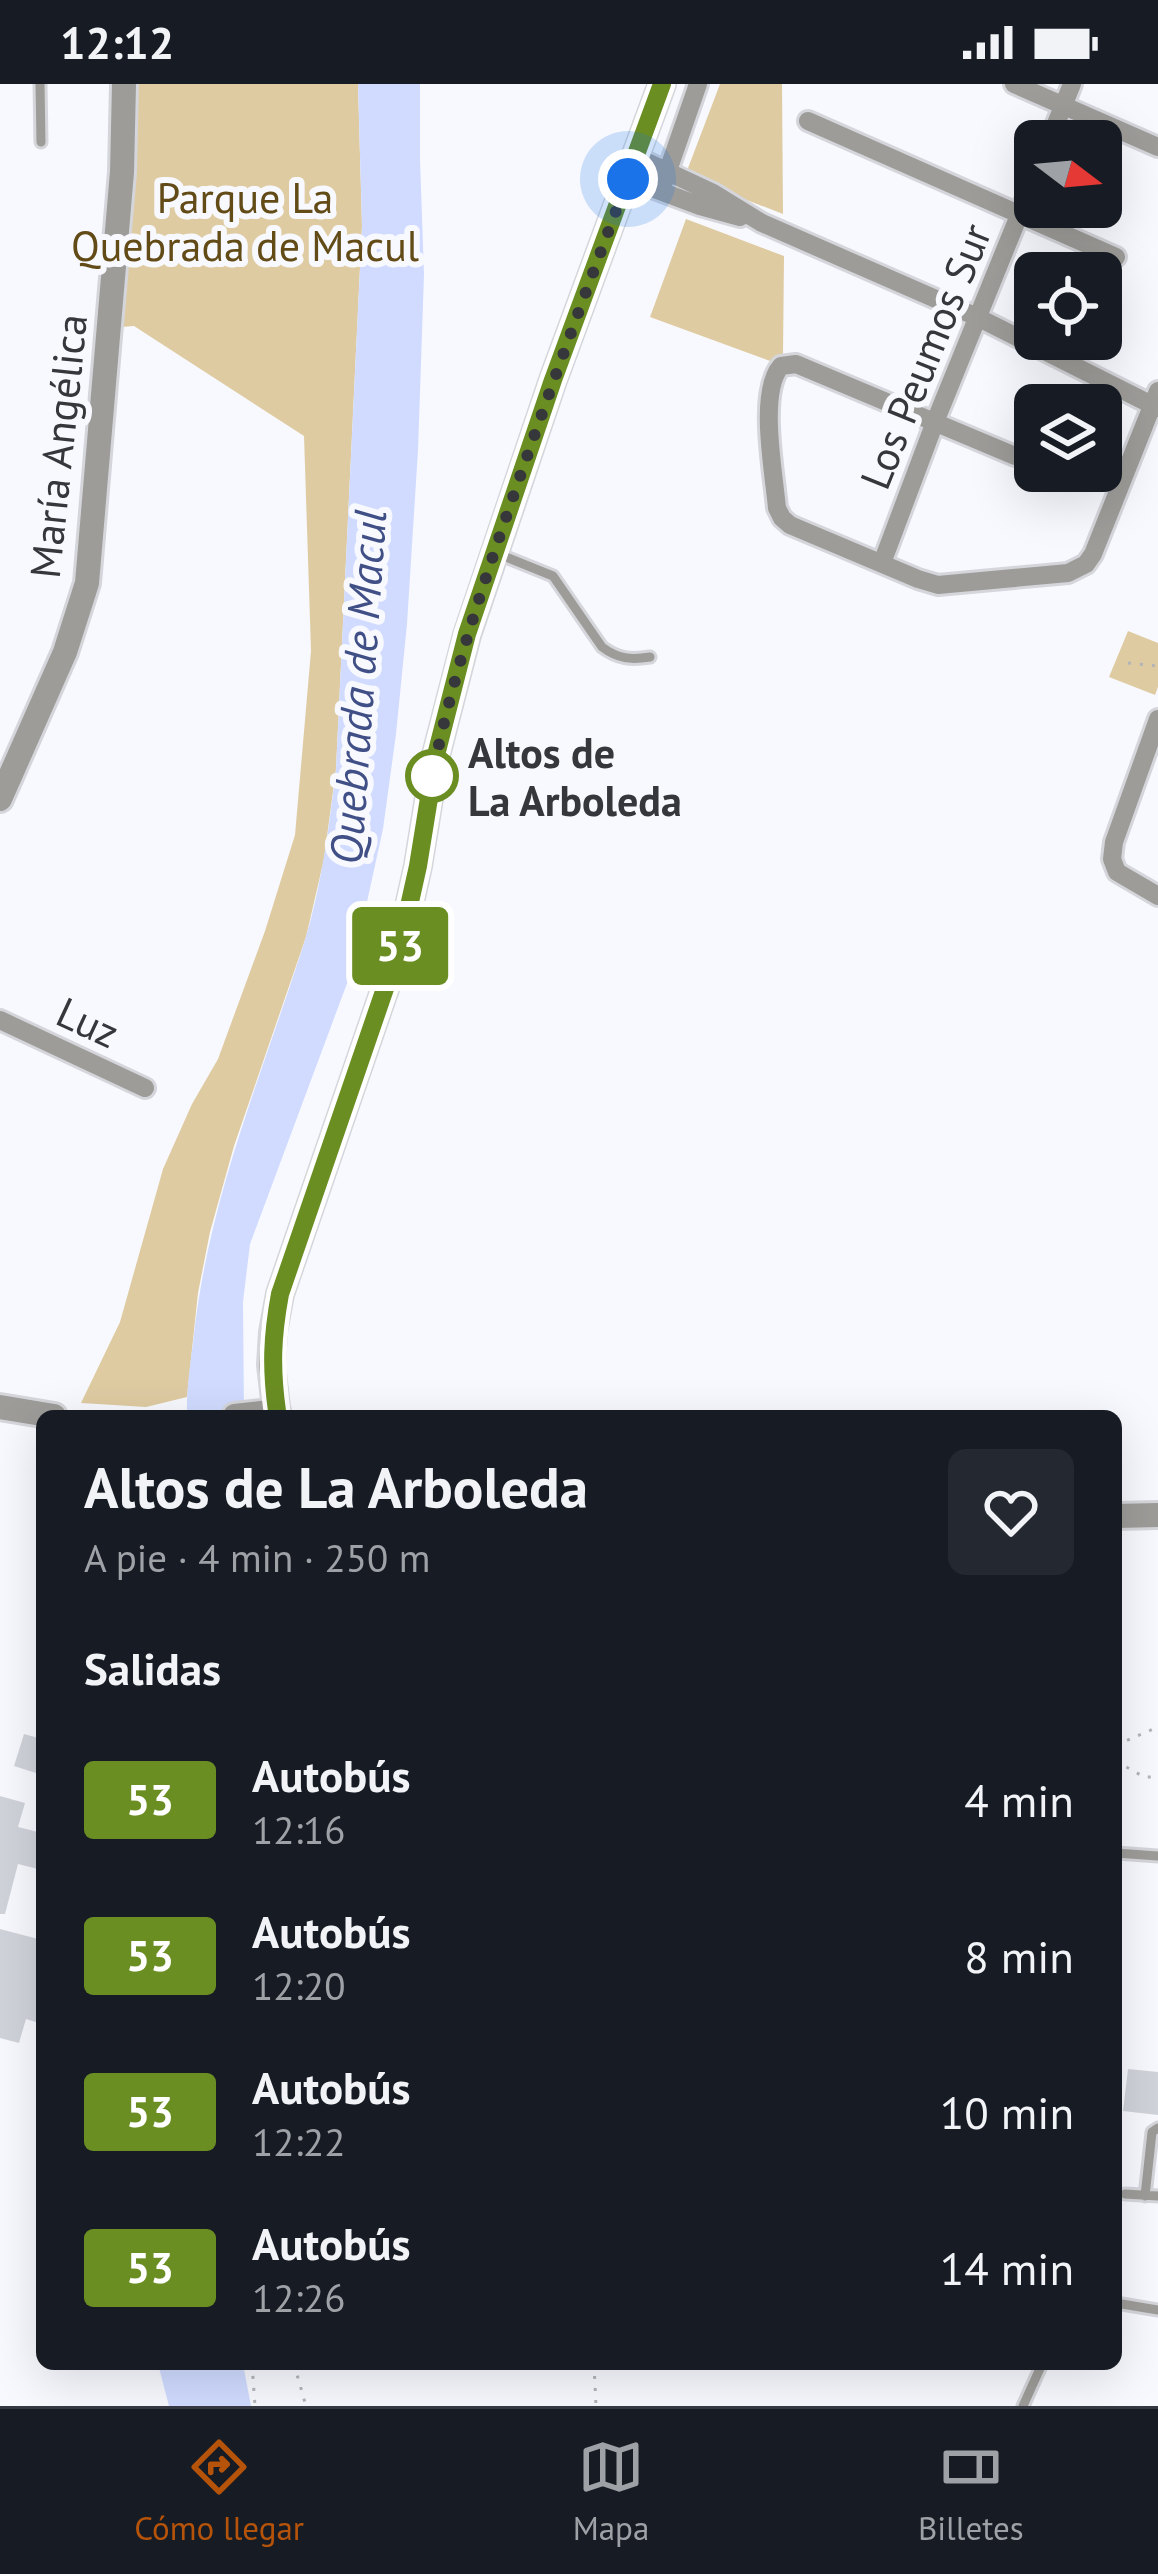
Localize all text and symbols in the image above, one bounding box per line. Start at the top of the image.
text: 12:12 [60,13,174,71]
north arrow [1014,120,1122,228]
map controls [1014,120,1122,492]
your location [598,149,658,209]
park label: Parque La Quebrada de Macul [71,170,419,273]
street label: Los Peumos Sur [847,215,1003,497]
button: locate [1014,252,1122,360]
street label: María Angélica [17,311,99,581]
button: layers [1014,384,1122,492]
water label: Quebrada de Macul [316,508,398,866]
place label: Altos de La Arboleda [468,725,682,828]
marker: Altos de La Arboleda [407,751,457,801]
line badge: 53 [346,907,454,985]
text: 53 [376,918,424,973]
street label: Luz [48,984,128,1060]
button: heart [948,1449,1074,1575]
text: Altos de La Arboleda [84,1450,588,1524]
text: A pie · 4 min · 250 m [84,1532,430,1583]
text: Salidas [84,1639,221,1697]
text: Autobús [252,1746,410,1804]
text: 4 min [964,1771,1074,1829]
text: 53 [126,1772,174,1827]
text: 12:16 [252,1804,346,1855]
text: Autobús [252,1902,410,1960]
text: 8 min [964,1927,1074,1985]
text: 53 [126,1928,174,1983]
text: 12:20 [252,1960,346,2011]
text: Autobús [252,2058,410,2116]
text: 10 min [940,2083,1074,2141]
text: 53 [126,2084,174,2139]
text: 12:22 [252,2116,346,2167]
text: Autobús [252,2214,410,2272]
text: 14 min [940,2239,1074,2297]
text: 53 [126,2240,174,2295]
text: 12:26 [252,2272,346,2323]
tab: Cómo llegar [134,2434,304,2549]
tab: Mapa [573,2434,649,2549]
tab: Billetes [918,2434,1024,2549]

